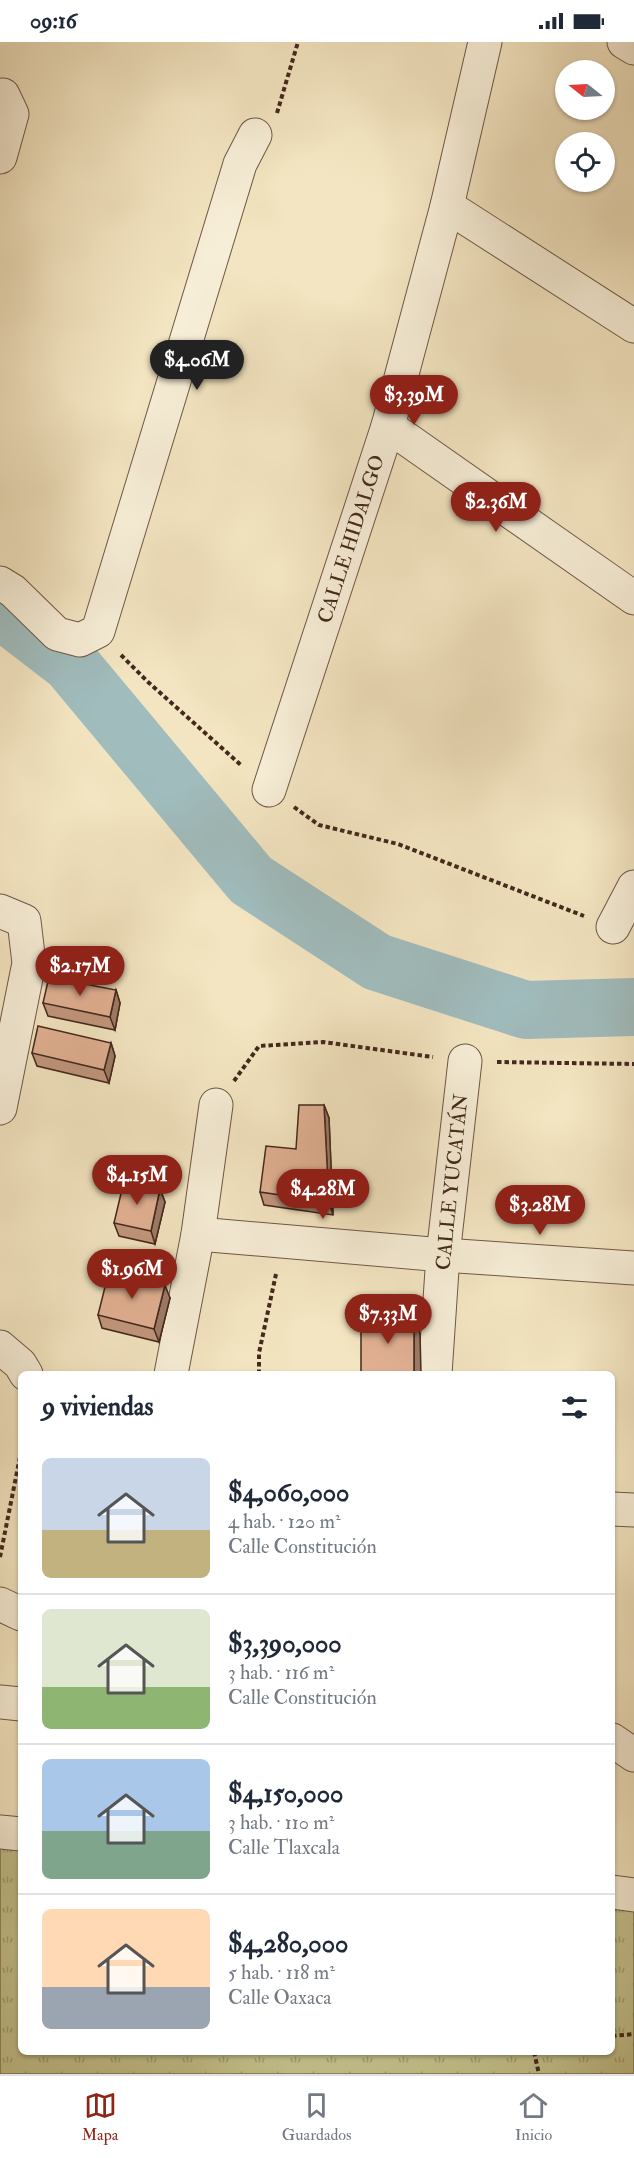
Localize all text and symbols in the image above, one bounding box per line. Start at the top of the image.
text: 09:16 [30,7,77,35]
north arrow [555,60,615,120]
map controls [555,60,615,192]
button: locate [555,132,615,192]
pin: $4.06M [148,340,246,391]
text: $4.06M [164,347,230,372]
pin: $3.39M [365,375,463,426]
text: $3.39M [384,382,444,407]
street label: CALLE HIDALGO [312,452,390,626]
pin: $2.36M [447,482,545,533]
text: $2.36M [465,489,527,514]
pin: $2.17M [31,946,129,997]
text: $2.17M [49,953,111,978]
street label: CALLE YUCATÁN [429,1092,474,1271]
pin: $4.15M [88,1155,186,1206]
text: $4.15M [106,1162,168,1187]
pin: $4.28M [274,1169,372,1220]
text: $4.28M [290,1176,356,1201]
pin: $3.28M [491,1185,589,1236]
text: $3.28M [509,1192,571,1217]
pin: $1.96M [83,1249,181,1300]
text: $1.96M [101,1256,163,1281]
pin: $7.33M [339,1294,437,1345]
text: $7.33M [359,1301,417,1326]
text: 9 viviendas [42,1391,153,1423]
icon: filters [558,1391,591,1424]
text: $4,060,000 [228,1477,349,1509]
icon: home [90,1482,162,1554]
text: 4 hab. · 120 m² [228,1509,341,1534]
text: Calle Constitución [228,1534,377,1559]
text: $3,390,000 [228,1628,342,1660]
icon: home [90,1633,162,1705]
text: 3 hab. · 116 m² [228,1660,334,1685]
text: Calle Constitución [228,1685,377,1710]
text: $4,150,000 [228,1778,343,1810]
icon: home [90,1783,162,1855]
text: 3 hab. · 110 m² [228,1810,334,1835]
text: Calle Tlaxcala [228,1835,340,1860]
text: $4,280,000 [228,1928,348,1960]
icon: home [90,1933,162,2005]
text: 5 hab. · 118 m² [228,1960,335,1985]
text: Calle Oaxaca [228,1985,331,2010]
tab: Mapa [82,2089,118,2145]
tab: Guardados [282,2089,352,2145]
tab: Inicio [515,2089,552,2145]

